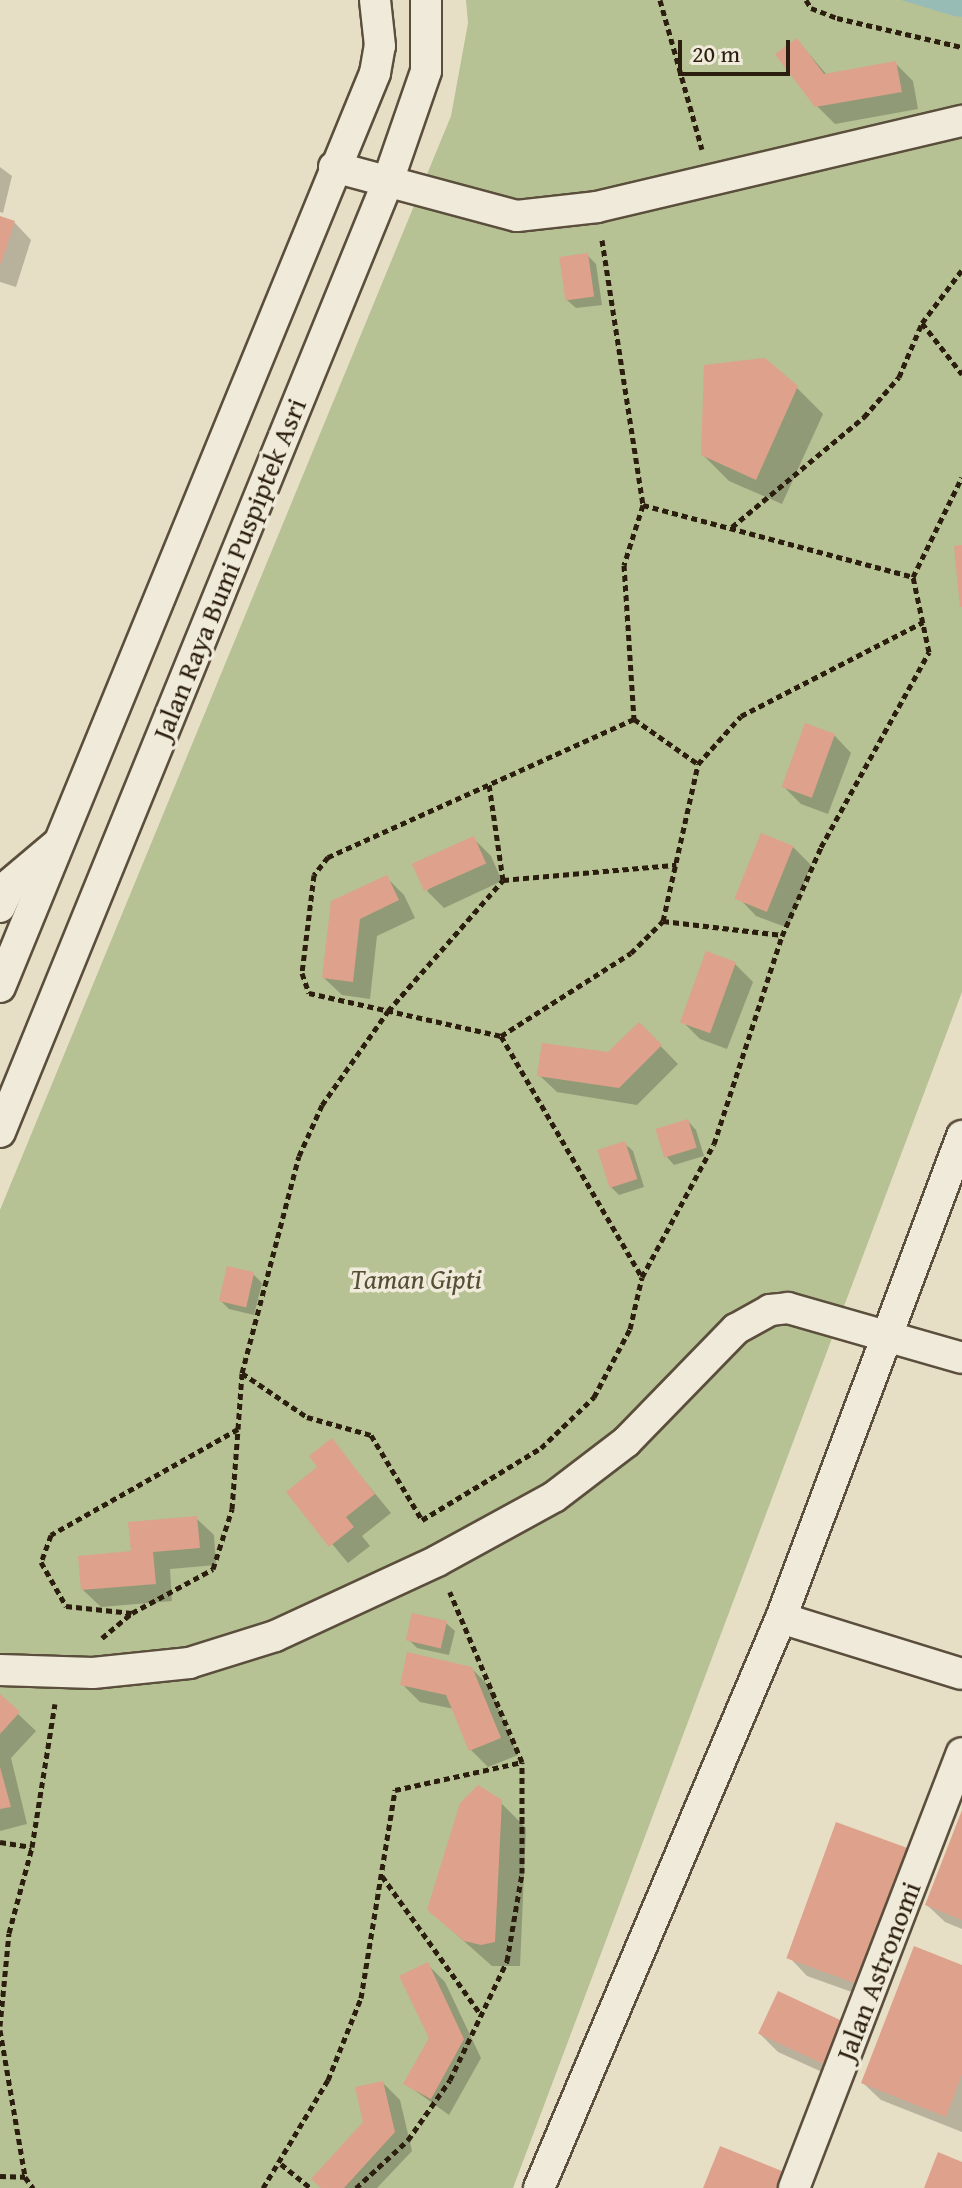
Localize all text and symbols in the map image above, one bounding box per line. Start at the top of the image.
scale bar [682,24,794,74]
text: 20 m [692,36,740,71]
street label: Jalan Raya Bumi Puspiptek Asri [145,393,313,745]
park label: Taman Gipti [350,1262,482,1296]
street label: Jalan Astronomi [828,1877,928,2065]

